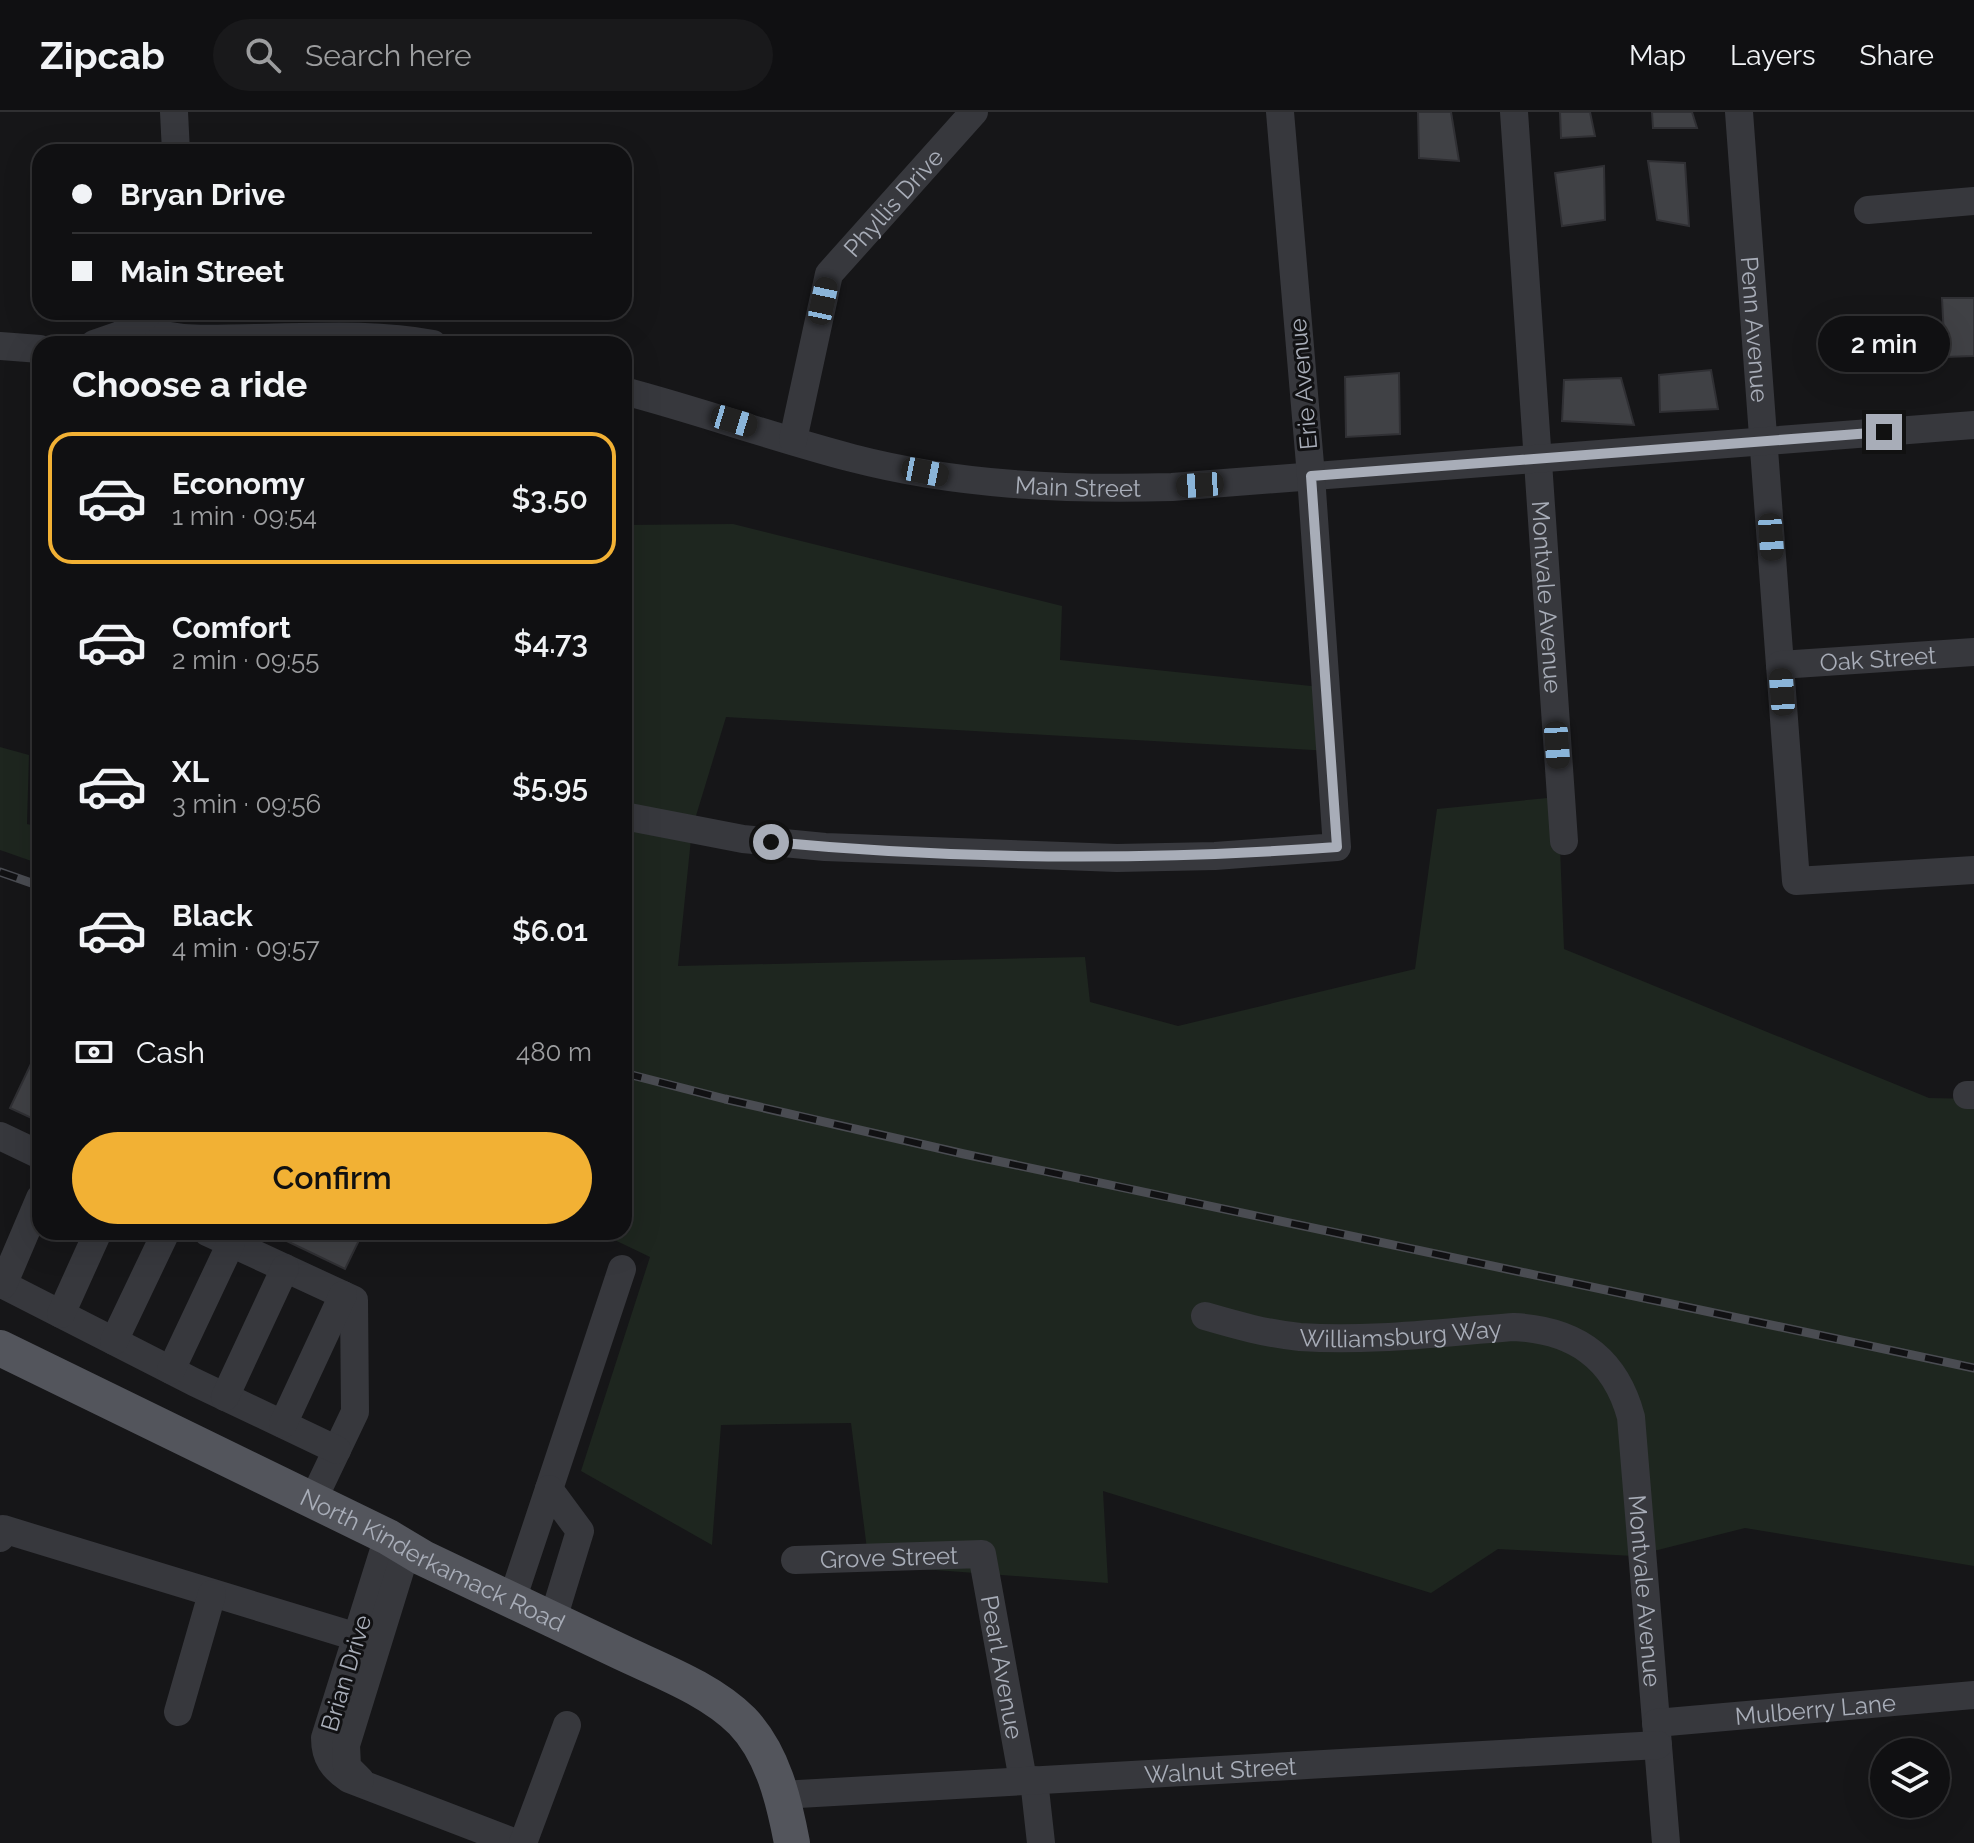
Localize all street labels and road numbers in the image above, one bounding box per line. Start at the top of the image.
street label: Phyllis Drive [837,142,949,262]
street label: Penn Avenue [1735,255,1775,404]
street label: Erie Avenue [1283,317,1323,451]
street label: Main Street [1014,470,1141,502]
street label: Montvale Avenue [1526,500,1568,694]
street label: Oak Street [1819,640,1937,677]
street label: Williamsburg Way [1299,1313,1503,1353]
street label: North Kinderkamack Road [296,1482,570,1637]
street label: Montvale Avenue [1623,1493,1668,1688]
street label: Grove Street [819,1540,959,1574]
street label: Pearl Avenue [975,1593,1030,1741]
street label: Brian Drive [315,1611,377,1735]
street label: Mulberry Lane [1734,1687,1897,1730]
street label: Walnut Street [1143,1751,1297,1789]

